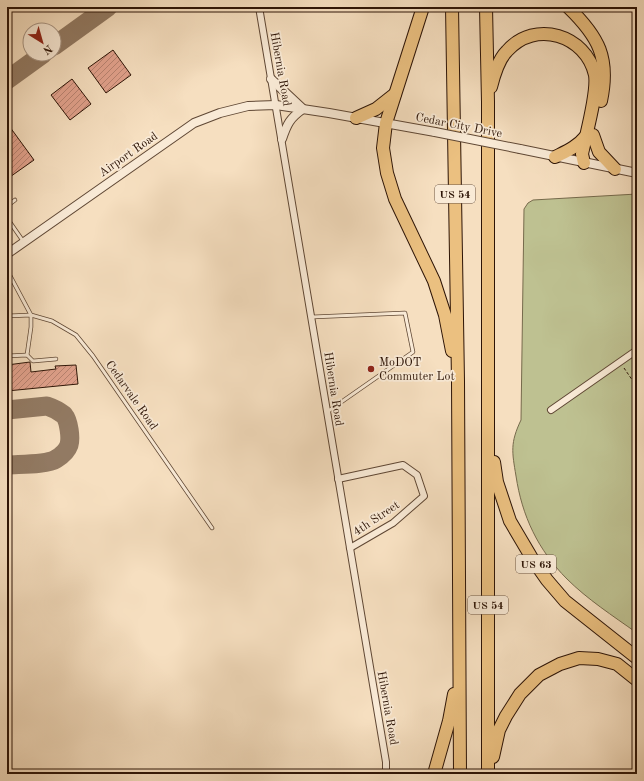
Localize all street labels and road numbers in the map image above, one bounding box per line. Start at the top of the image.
street label: Hibernia Road [268,31,292,107]
street label: Cedar City Drive [414,112,504,140]
street label: Airport Road [97,130,160,179]
road number: US 54 [435,185,475,203]
street label: Hibernia Road [321,351,345,427]
street label: Cedarvale Road [103,359,159,432]
street label: 4th Street [351,499,402,539]
road number: US 63 [516,555,556,573]
road number: US 54 [468,596,508,614]
street label: Hibernia Road [375,670,399,746]

